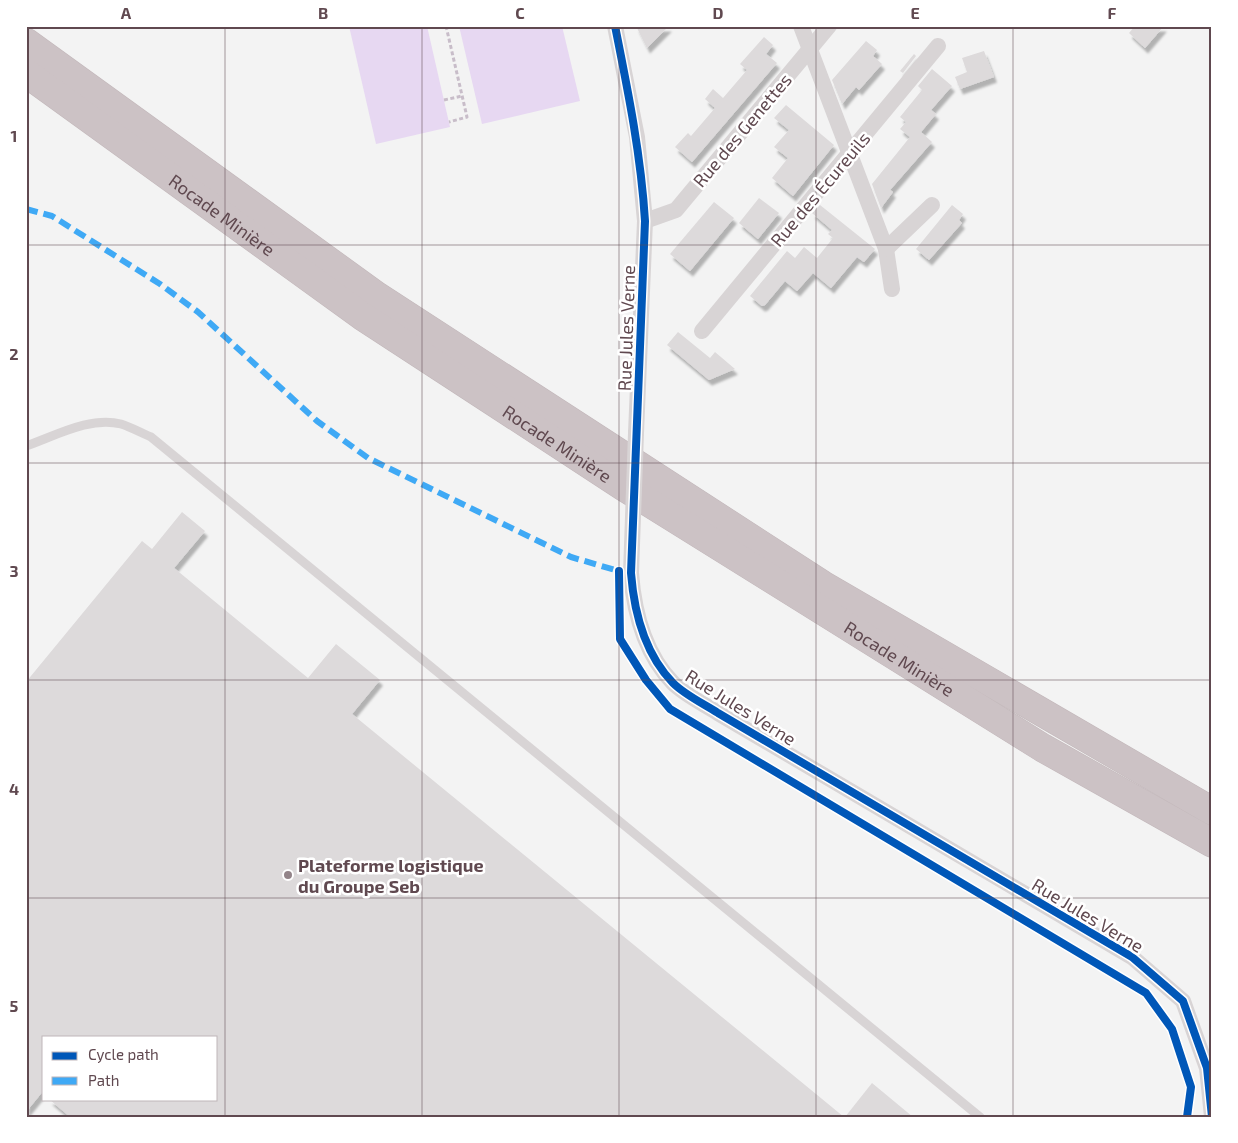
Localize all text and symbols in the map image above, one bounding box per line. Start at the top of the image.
text: A [121,3,132,22]
text: B [318,3,328,22]
text: C [515,3,525,22]
text: D [713,3,724,22]
text: E [910,3,920,22]
text: F [1108,3,1117,22]
street label: Rue des Genettes [688,69,796,191]
text: 1 [11,126,17,145]
street label: Rue des Écureuils [766,127,874,251]
street label: Rocade Minière [165,169,279,261]
street label: Rue Jules Verne [613,265,639,391]
text: 2 [9,344,19,363]
street label: Rocade Minière [499,400,616,487]
text: 3 [9,561,19,580]
street label: Rocade Minière [840,616,959,701]
street label: Rue Jules Verne [682,664,800,750]
text: 4 [9,779,19,798]
place label: Plateforme logistique du Groupe Seb [298,854,484,897]
marker: Plateforme logistique du Groupe Seb [282,869,294,881]
street label: Rue Jules Verne [1028,873,1148,957]
text: 5 [10,996,19,1015]
legend [42,1036,218,1100]
text: Cycle path [88,1045,159,1063]
text: Path [88,1071,119,1089]

